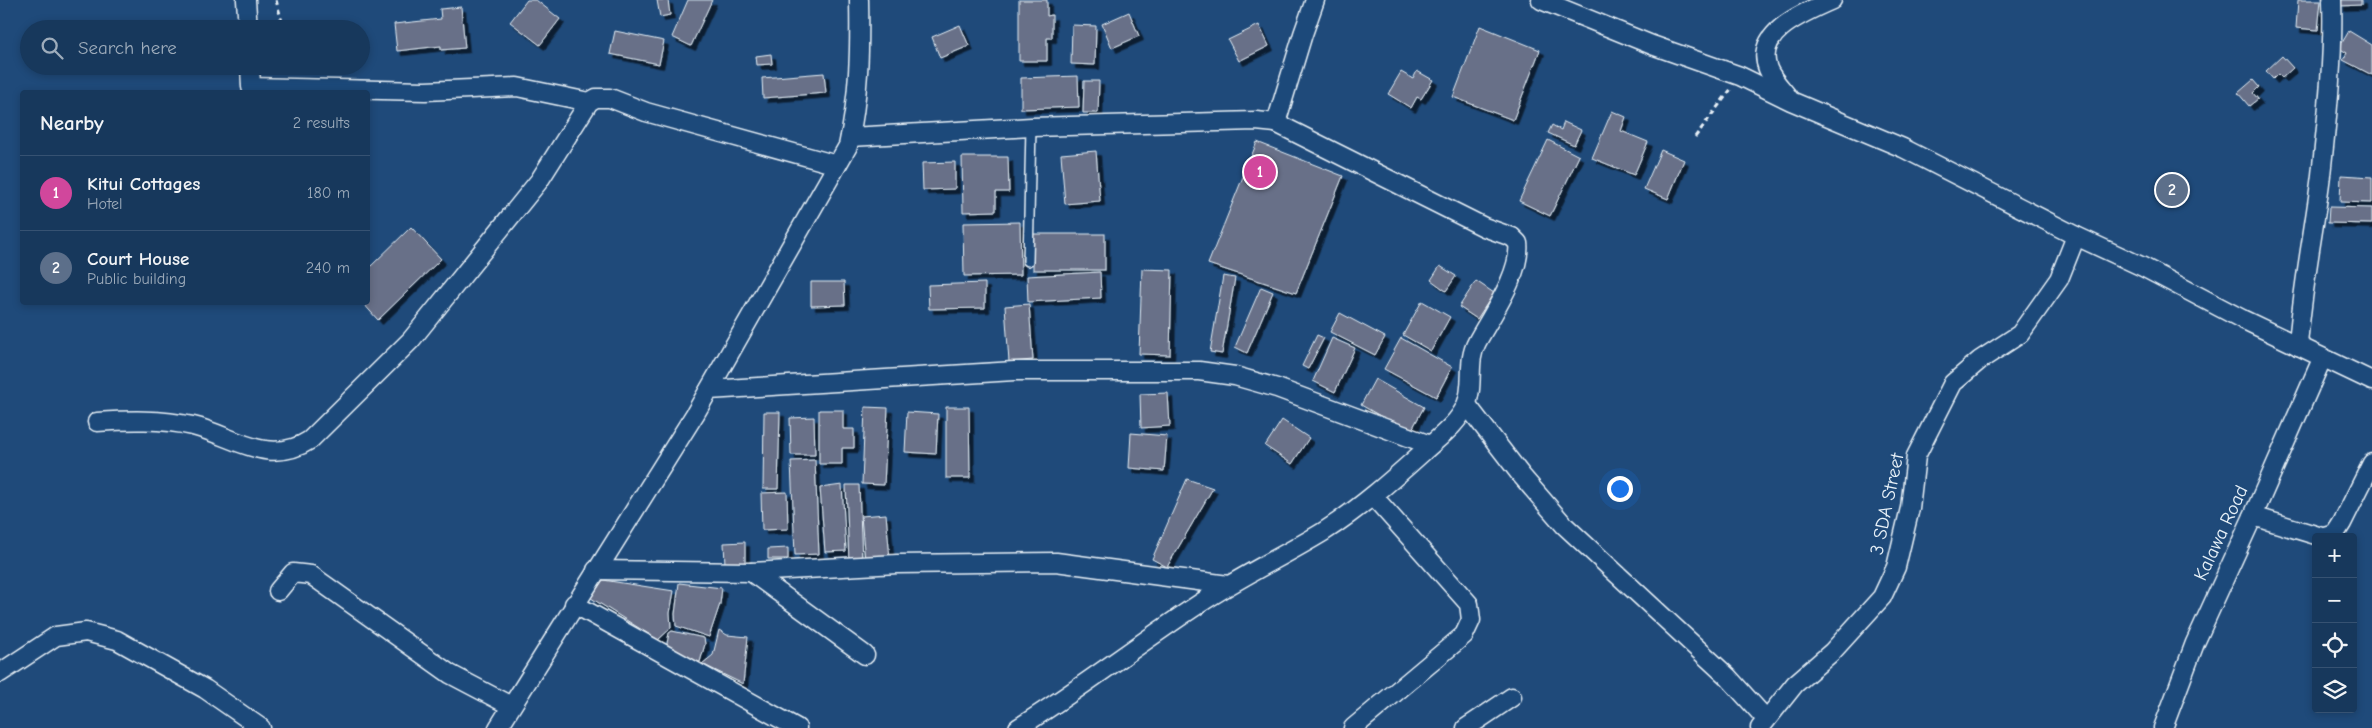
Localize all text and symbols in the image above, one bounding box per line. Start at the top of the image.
search box [20,20,370,75]
icon: search [38,34,66,62]
text: Search here [78,37,177,59]
text: Nearby [40,111,104,135]
text: 2 results [293,114,350,132]
pin: 1 [1244,153,1276,191]
pin: 2 [2156,171,2188,209]
text: Kitui Cottages [87,173,200,195]
text: 1 [53,184,59,202]
text: 180 m [307,184,350,202]
text: Hotel [87,195,123,213]
text: Court House [87,248,189,270]
text: 2 [52,259,60,277]
text: 240 m [306,259,350,277]
text: Public building [87,270,186,288]
street label: 3 SDA Street [1865,451,1909,557]
your location [1607,476,1633,502]
street label: Kalawa Road [2189,482,2253,584]
map controls [2312,533,2357,713]
button: + [2312,533,2357,578]
button: − [2312,578,2357,623]
button: locate [2312,623,2357,668]
button: layers [2312,668,2357,713]

